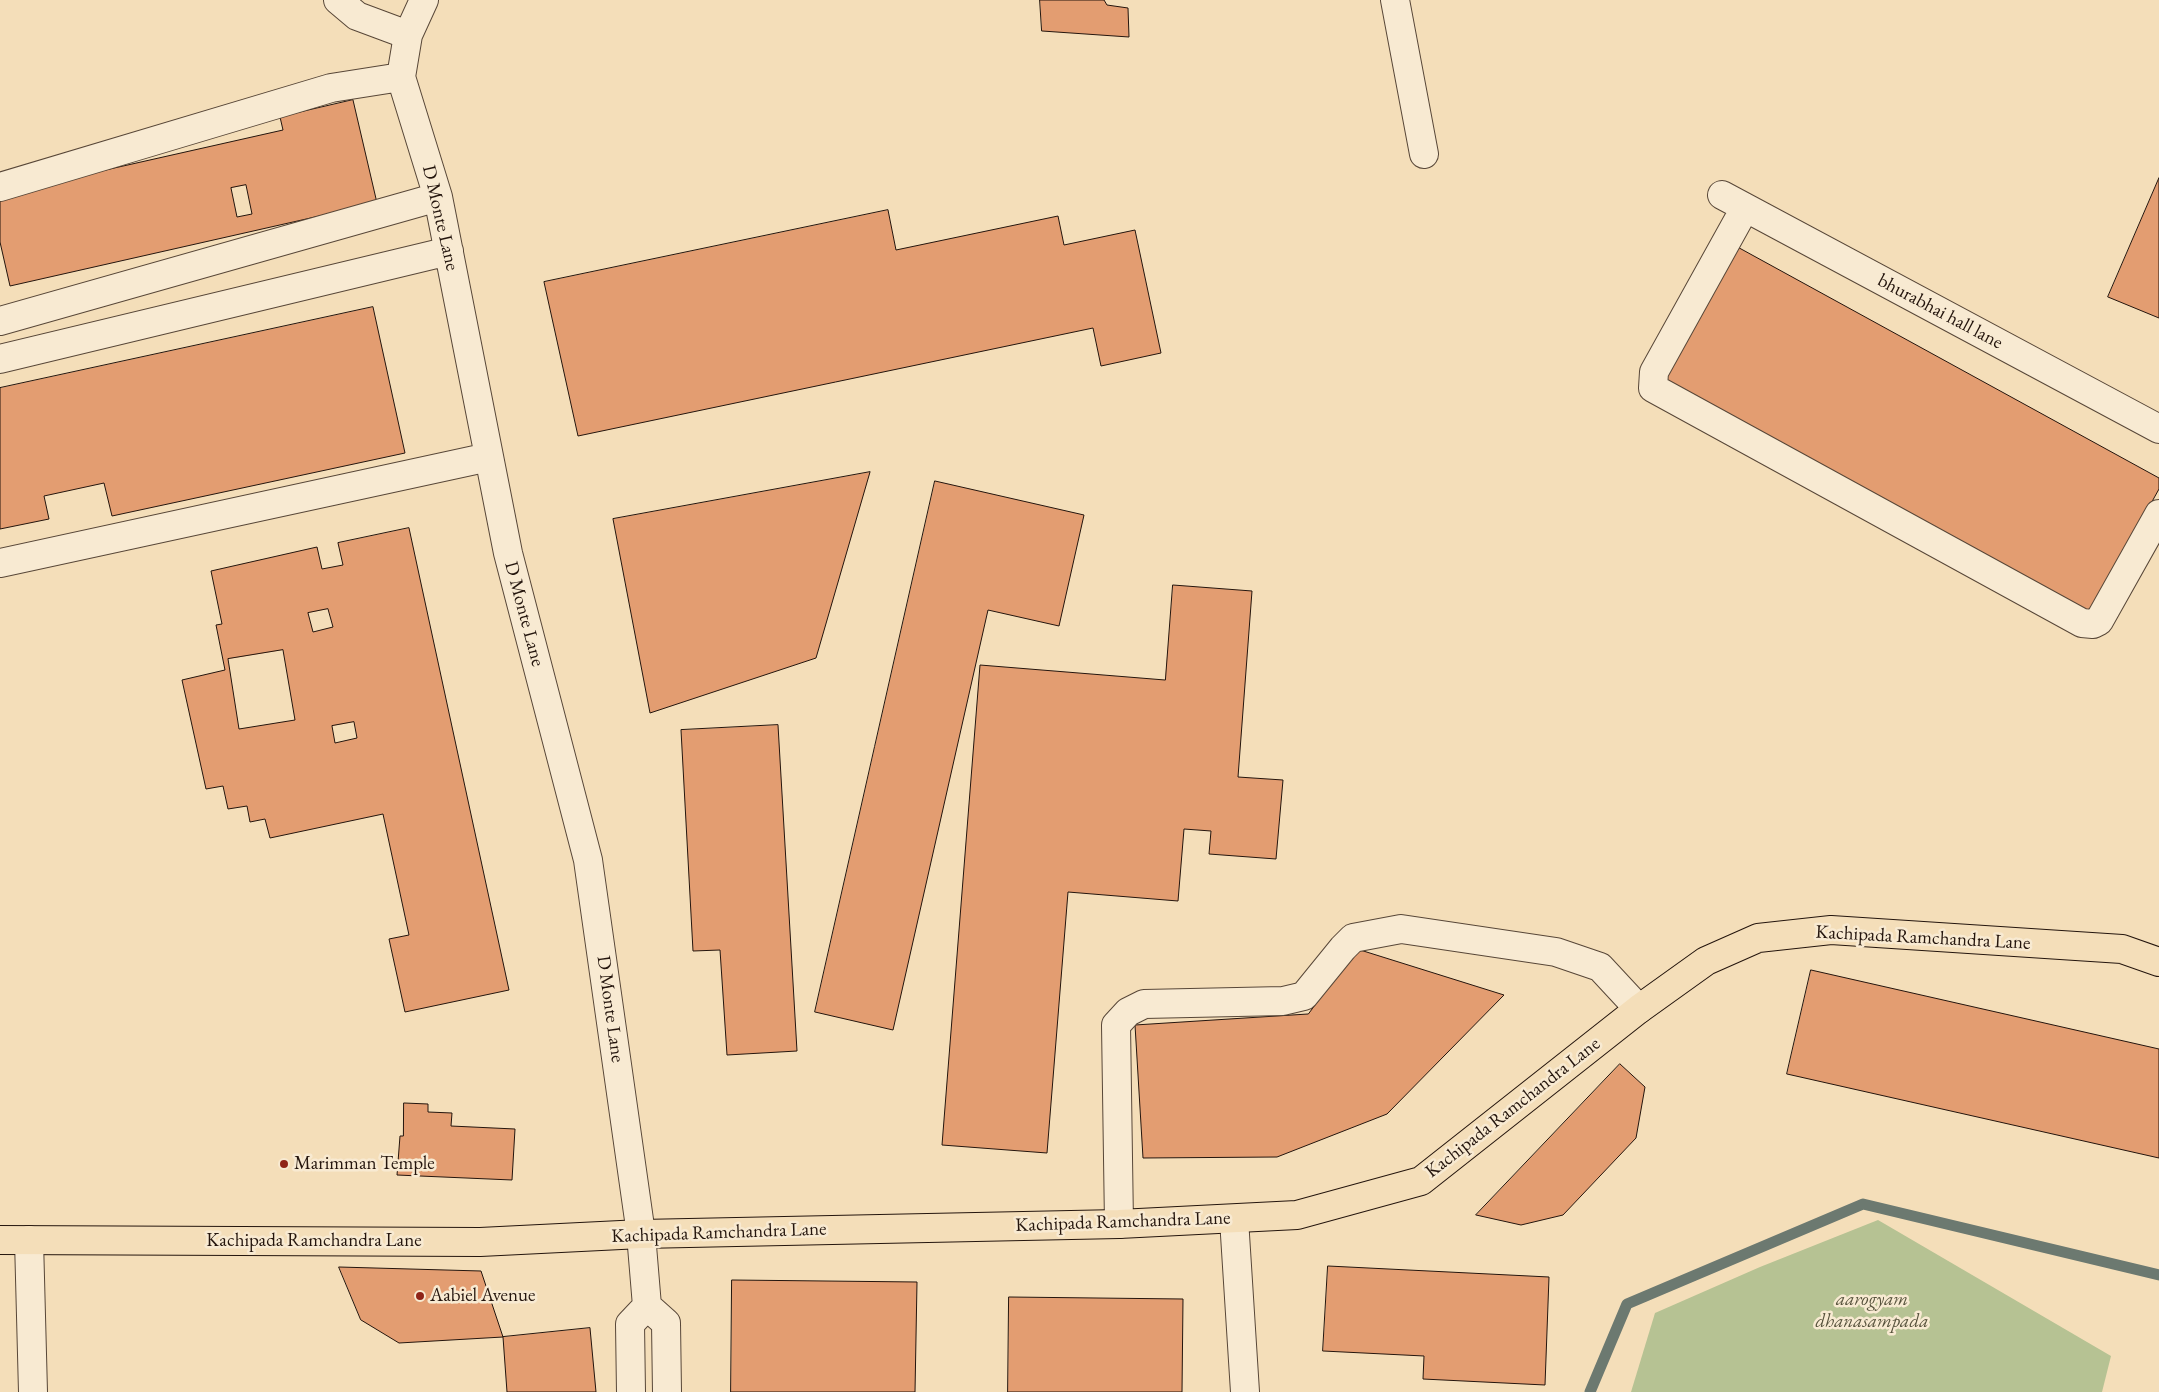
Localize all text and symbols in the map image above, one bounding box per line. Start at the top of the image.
street label: D Monte Lane [417,163,463,273]
street label: bhurabhai hall lane [1874,269,2006,355]
street label: D Monte Lane [499,559,549,669]
street label: Kachipada Ramchandra Lane [1815,921,2031,955]
street label: D Monte Lane [591,954,629,1064]
street label: Kachipada Ramchandra Lane [1421,1033,1605,1183]
place label: Marimman Temple [294,1153,435,1175]
marker: Marimman Temple [278,1158,290,1170]
street label: Kachipada Ramchandra Lane [1015,1207,1231,1237]
street label: Kachipada Ramchandra Lane [611,1218,827,1248]
street label: Kachipada Ramchandra Lane [206,1230,422,1252]
place label: Aabiel Avenue [430,1285,535,1307]
park label: aarogyam dhanasampada [1815,1289,1929,1333]
marker: Aabiel Avenue [414,1290,426,1302]

